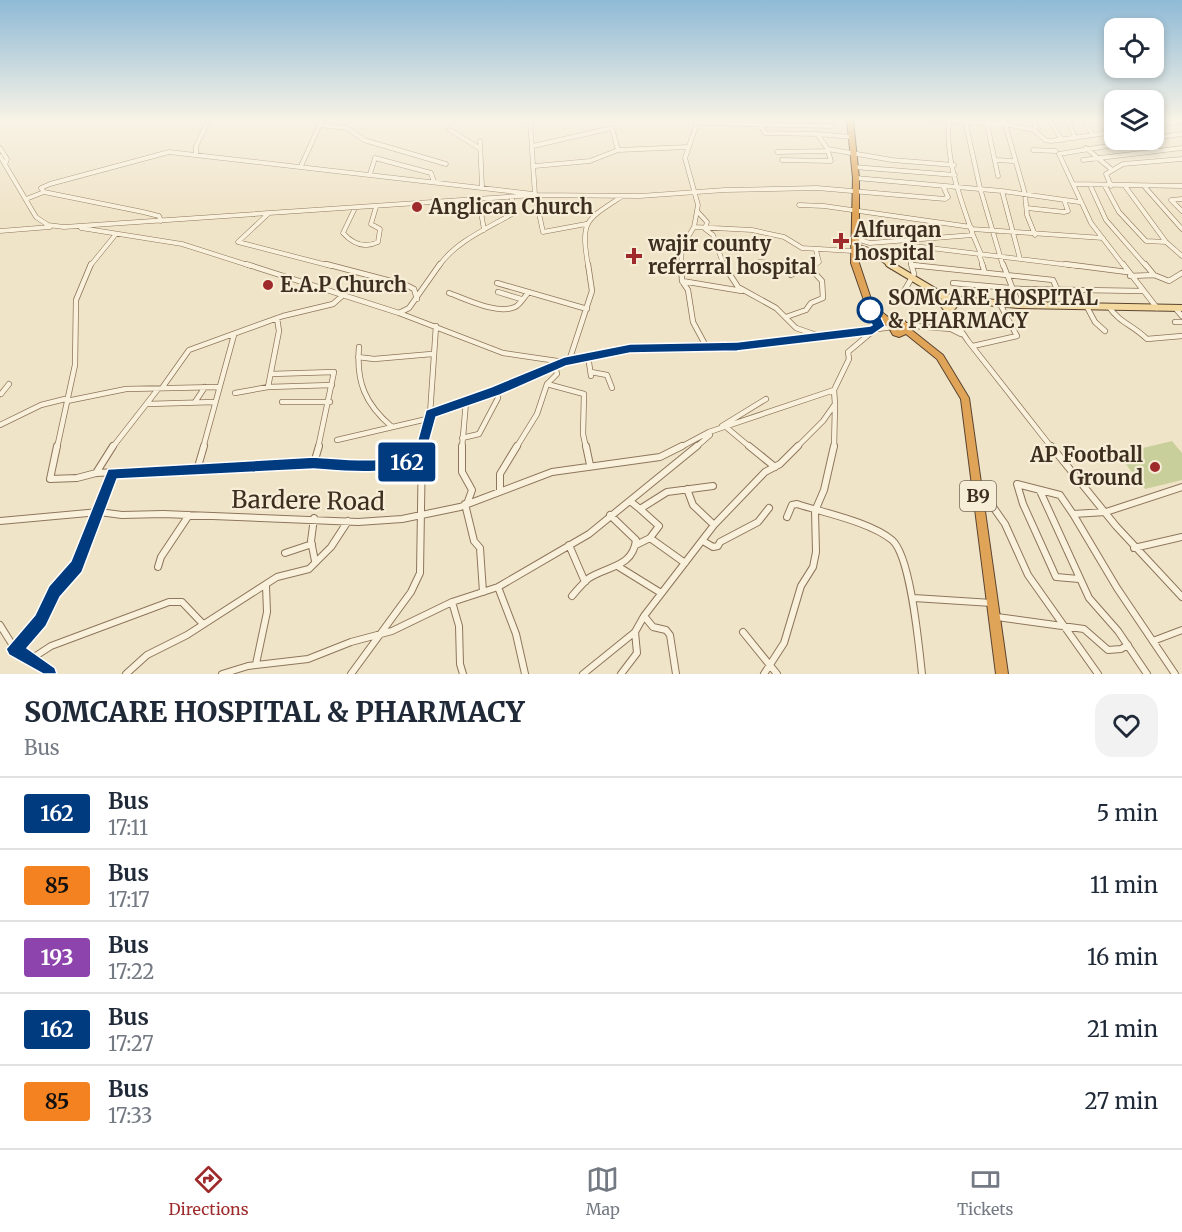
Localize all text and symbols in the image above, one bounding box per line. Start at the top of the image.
map controls [1104,18,1164,150]
button: locate [1104,18,1164,78]
button: layers [1104,90,1164,150]
place label: Anglican Church [428,194,594,219]
marker: Anglican Church [410,200,424,214]
place label: Alfurqan hospital [853,217,942,265]
place label: wajir county referrral hospital [647,231,817,279]
marker: Alfurqan hospital [832,232,850,250]
marker: wajir county referrral hospital [625,247,643,265]
place label: E.A.P Church [280,272,408,297]
marker: E.A.P Church [261,278,275,292]
place label: SOMCARE HOSPITAL & PHARMACY [888,285,1098,333]
marker: SOMCARE HOSPITAL & PHARMACY [857,297,883,323]
line badge: 162 [372,442,442,482]
place label: AP Football Ground [1029,442,1143,490]
text: 162 [390,449,424,476]
marker: AP Football Ground [1148,460,1162,474]
road number: B9 [960,481,996,511]
street label: Bardere Road [231,484,385,517]
text: SOMCARE HOSPITAL & PHARMACY [24,694,525,730]
button: heart [1095,694,1158,757]
text: Bus [24,735,60,760]
text: Bus [108,787,149,815]
text: 5 min [1096,799,1158,827]
text: 162 [40,800,74,827]
text: 17:11 [108,815,148,840]
text: Bus [108,859,149,887]
text: 11 min [1090,871,1158,899]
text: 85 [45,872,69,899]
text: 17:17 [108,887,150,912]
text: Bus [108,931,149,959]
text: 16 min [1087,943,1158,971]
text: 193 [41,944,73,971]
text: 17:22 [108,959,154,984]
text: Bus [108,1003,149,1031]
text: 21 min [1087,1015,1158,1043]
text: 162 [40,1016,74,1043]
text: 17:27 [108,1031,154,1056]
text: Bus [108,1075,149,1103]
text: 27 min [1084,1087,1158,1115]
text: 85 [45,1088,69,1115]
text: 17:33 [108,1103,153,1128]
tab: Directions [169,1163,249,1219]
tab: Map [586,1163,620,1219]
tab: Tickets [957,1163,1013,1219]

